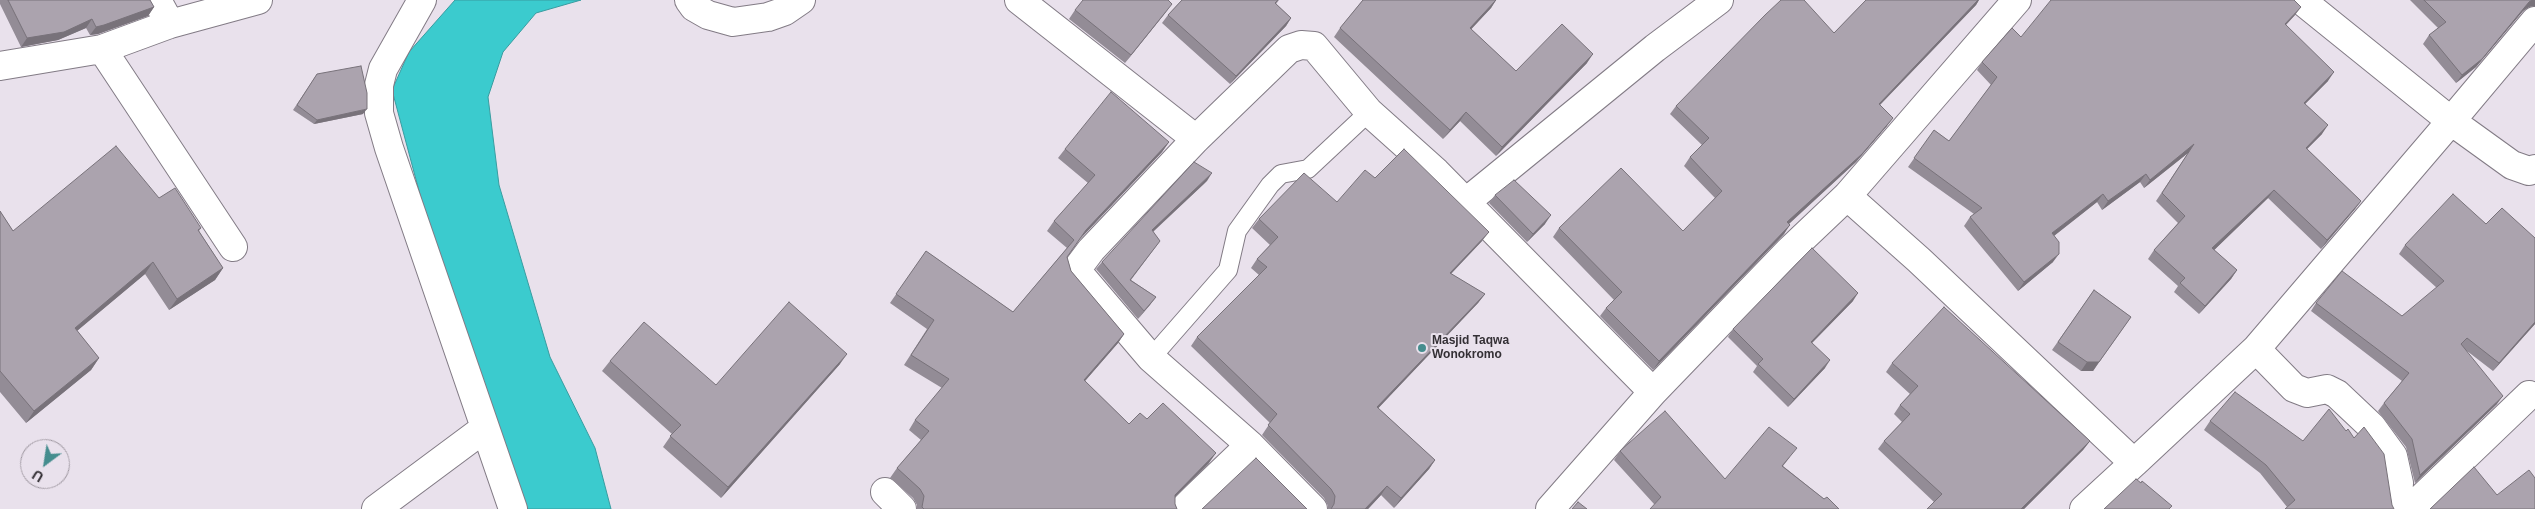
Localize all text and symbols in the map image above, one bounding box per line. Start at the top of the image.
place label: Masjid Taqwa Wonokromo [1432,334,1509,362]
marker: Masjid Taqwa Wonokromo [1416,342,1428,354]
north arrow [20,439,70,489]
text: U [29,467,46,485]

